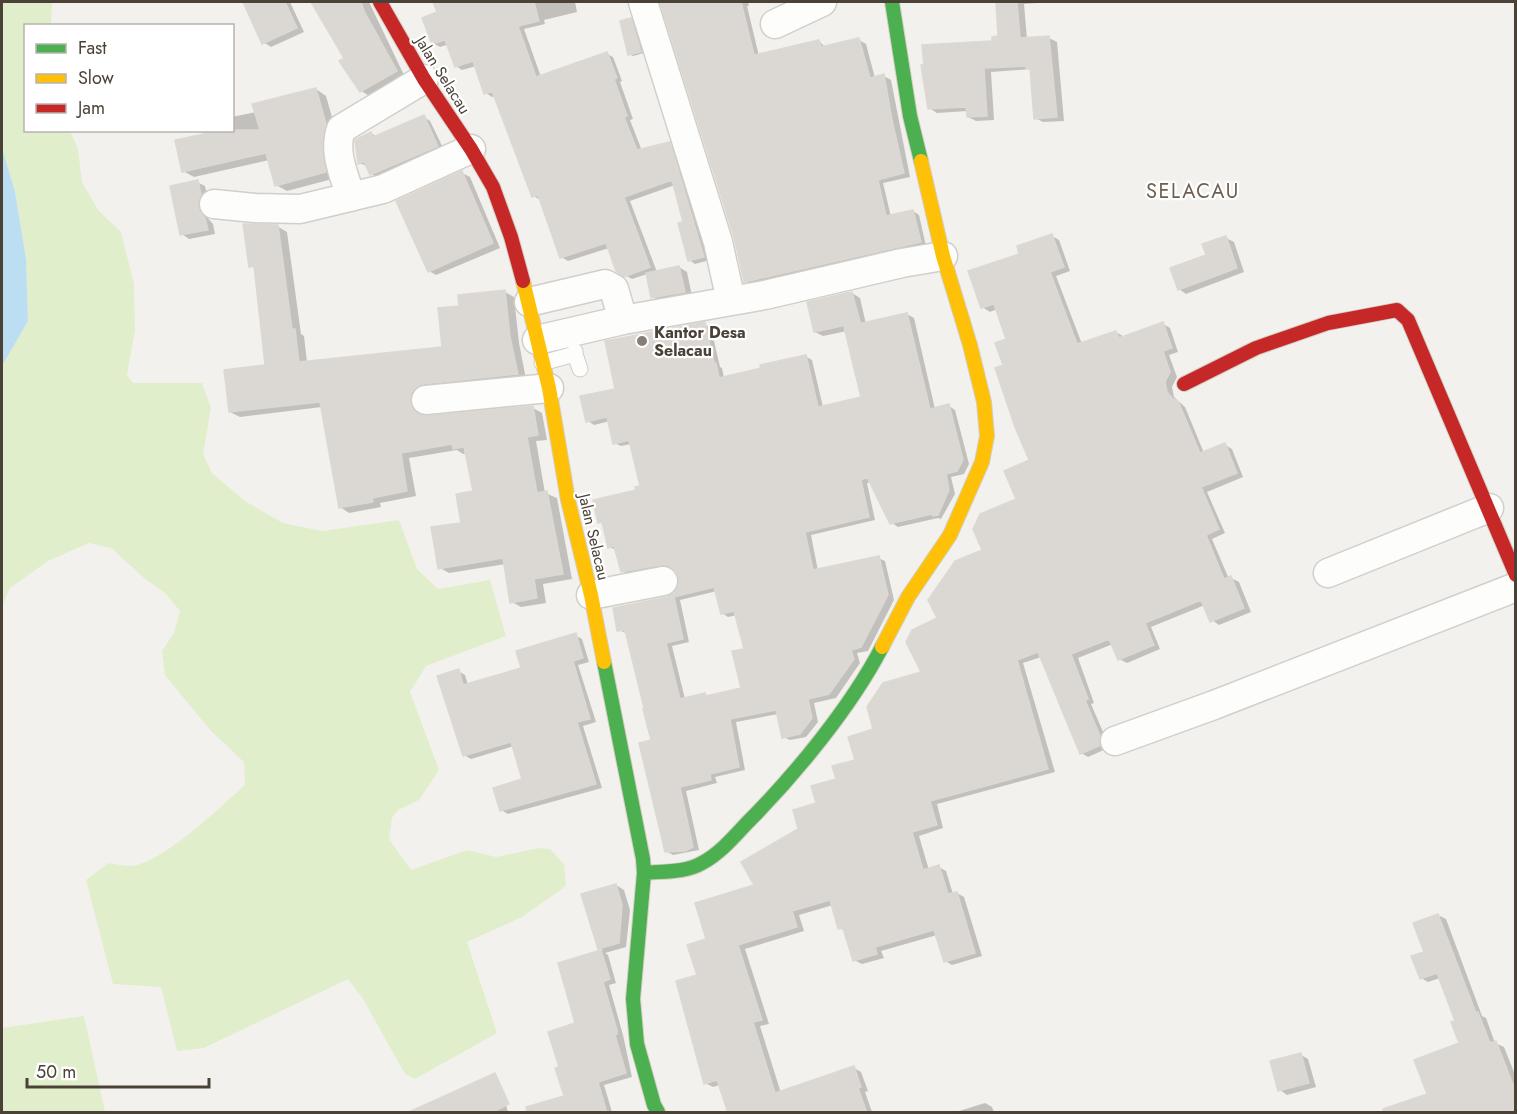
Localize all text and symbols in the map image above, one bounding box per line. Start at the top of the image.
legend [24,24,234,132]
street label: Jalan Selacau [409,30,476,119]
text: Fast [78,35,107,61]
text: Slow [78,65,115,91]
text: Jam [76,95,105,121]
district label: SELACAU [1146,177,1240,206]
place label: Kantor Desa Selacau [654,321,746,362]
marker: Kantor Desa Selacau [635,334,649,348]
street label: Jalan Selacau [572,489,615,583]
scale bar [27,1051,208,1089]
text: 50 m [36,1059,76,1085]

